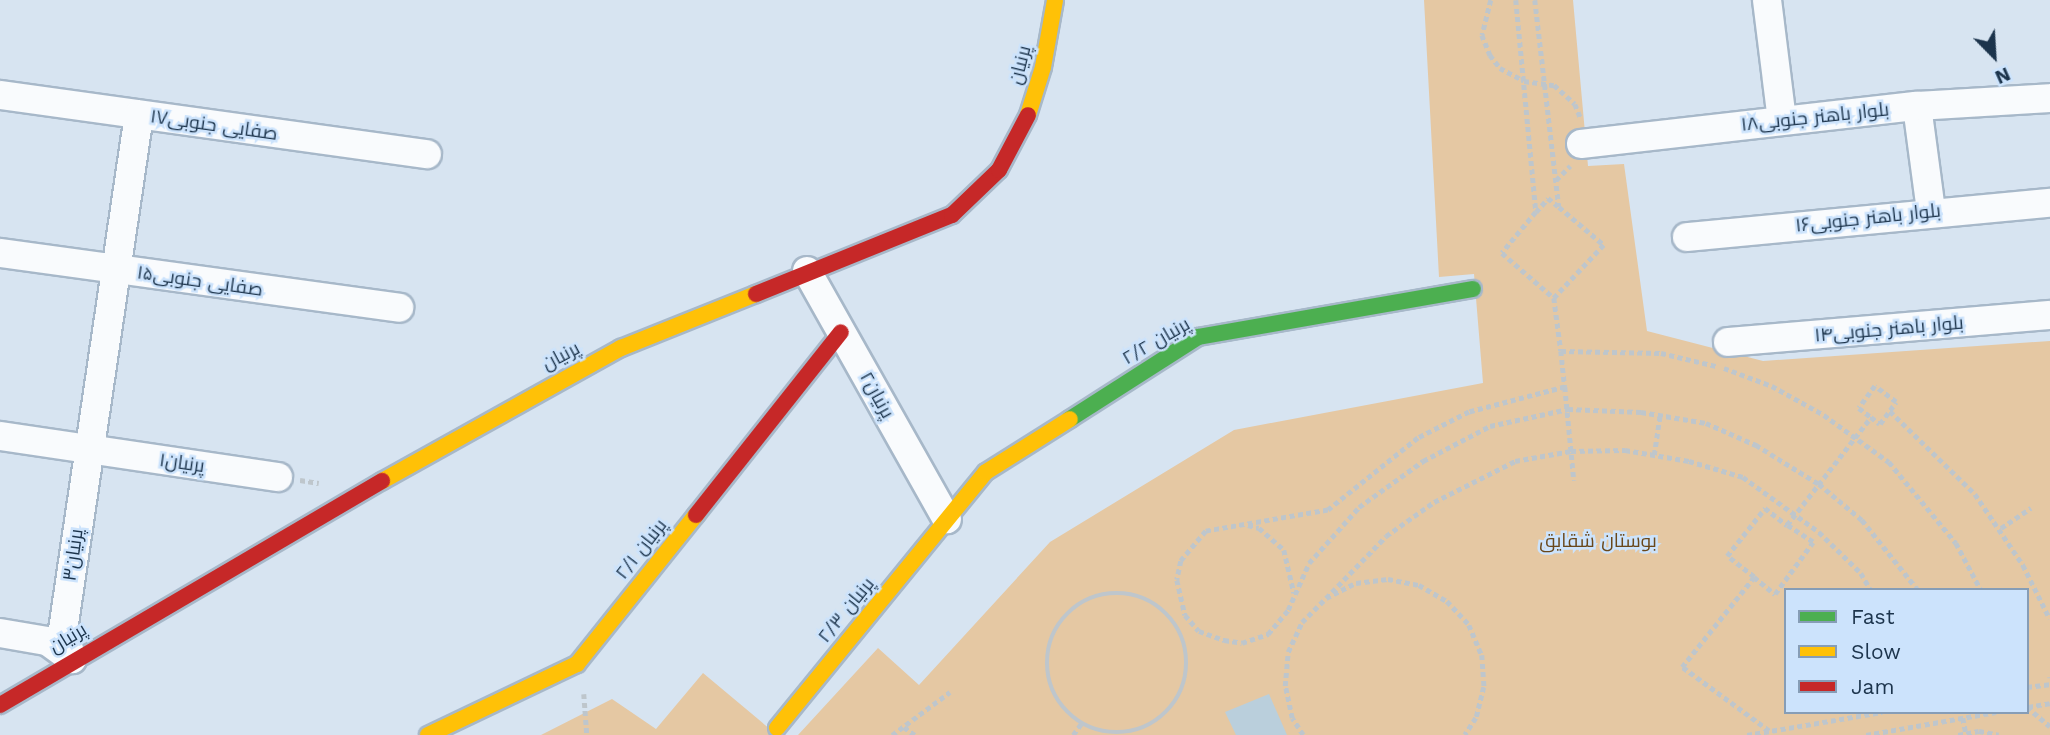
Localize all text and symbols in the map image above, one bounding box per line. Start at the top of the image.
north arrow [1959,21,2029,91]
street label: پرنیان [1004,43,1036,87]
text: N [1992,62,2014,89]
street label: ۱۸بلوار باهنر جنوبی [1740,98,1890,136]
street label: صفایی جنوبی۱۷ [149,105,279,145]
street label: بلوار باهنر جنوبی۱۶ [1794,199,1942,237]
street label: صفایی جنوبی۱۵ [136,261,264,301]
street label: بلوار باهنر جنوبی۱۴ [1814,311,1964,347]
street label: پرنیان ۲/۲ [1118,313,1194,369]
street label: پرنیان [538,337,584,375]
street label: پرنیان۲ [855,368,899,422]
street label: پرنیان۱ [158,449,206,477]
street label: پرنیان ۲/۱ [610,514,672,584]
street label: پرنیان۳ [58,527,88,583]
park label: بوستان شقایق [1539,530,1657,552]
street label: پرنیان ۲/۳ [813,573,879,647]
legend [1784,588,2029,714]
text: Fast [1851,604,1895,629]
street label: پرنیان [45,618,91,658]
text: Slow [1851,639,1901,664]
text: Jam [1851,674,1894,699]

